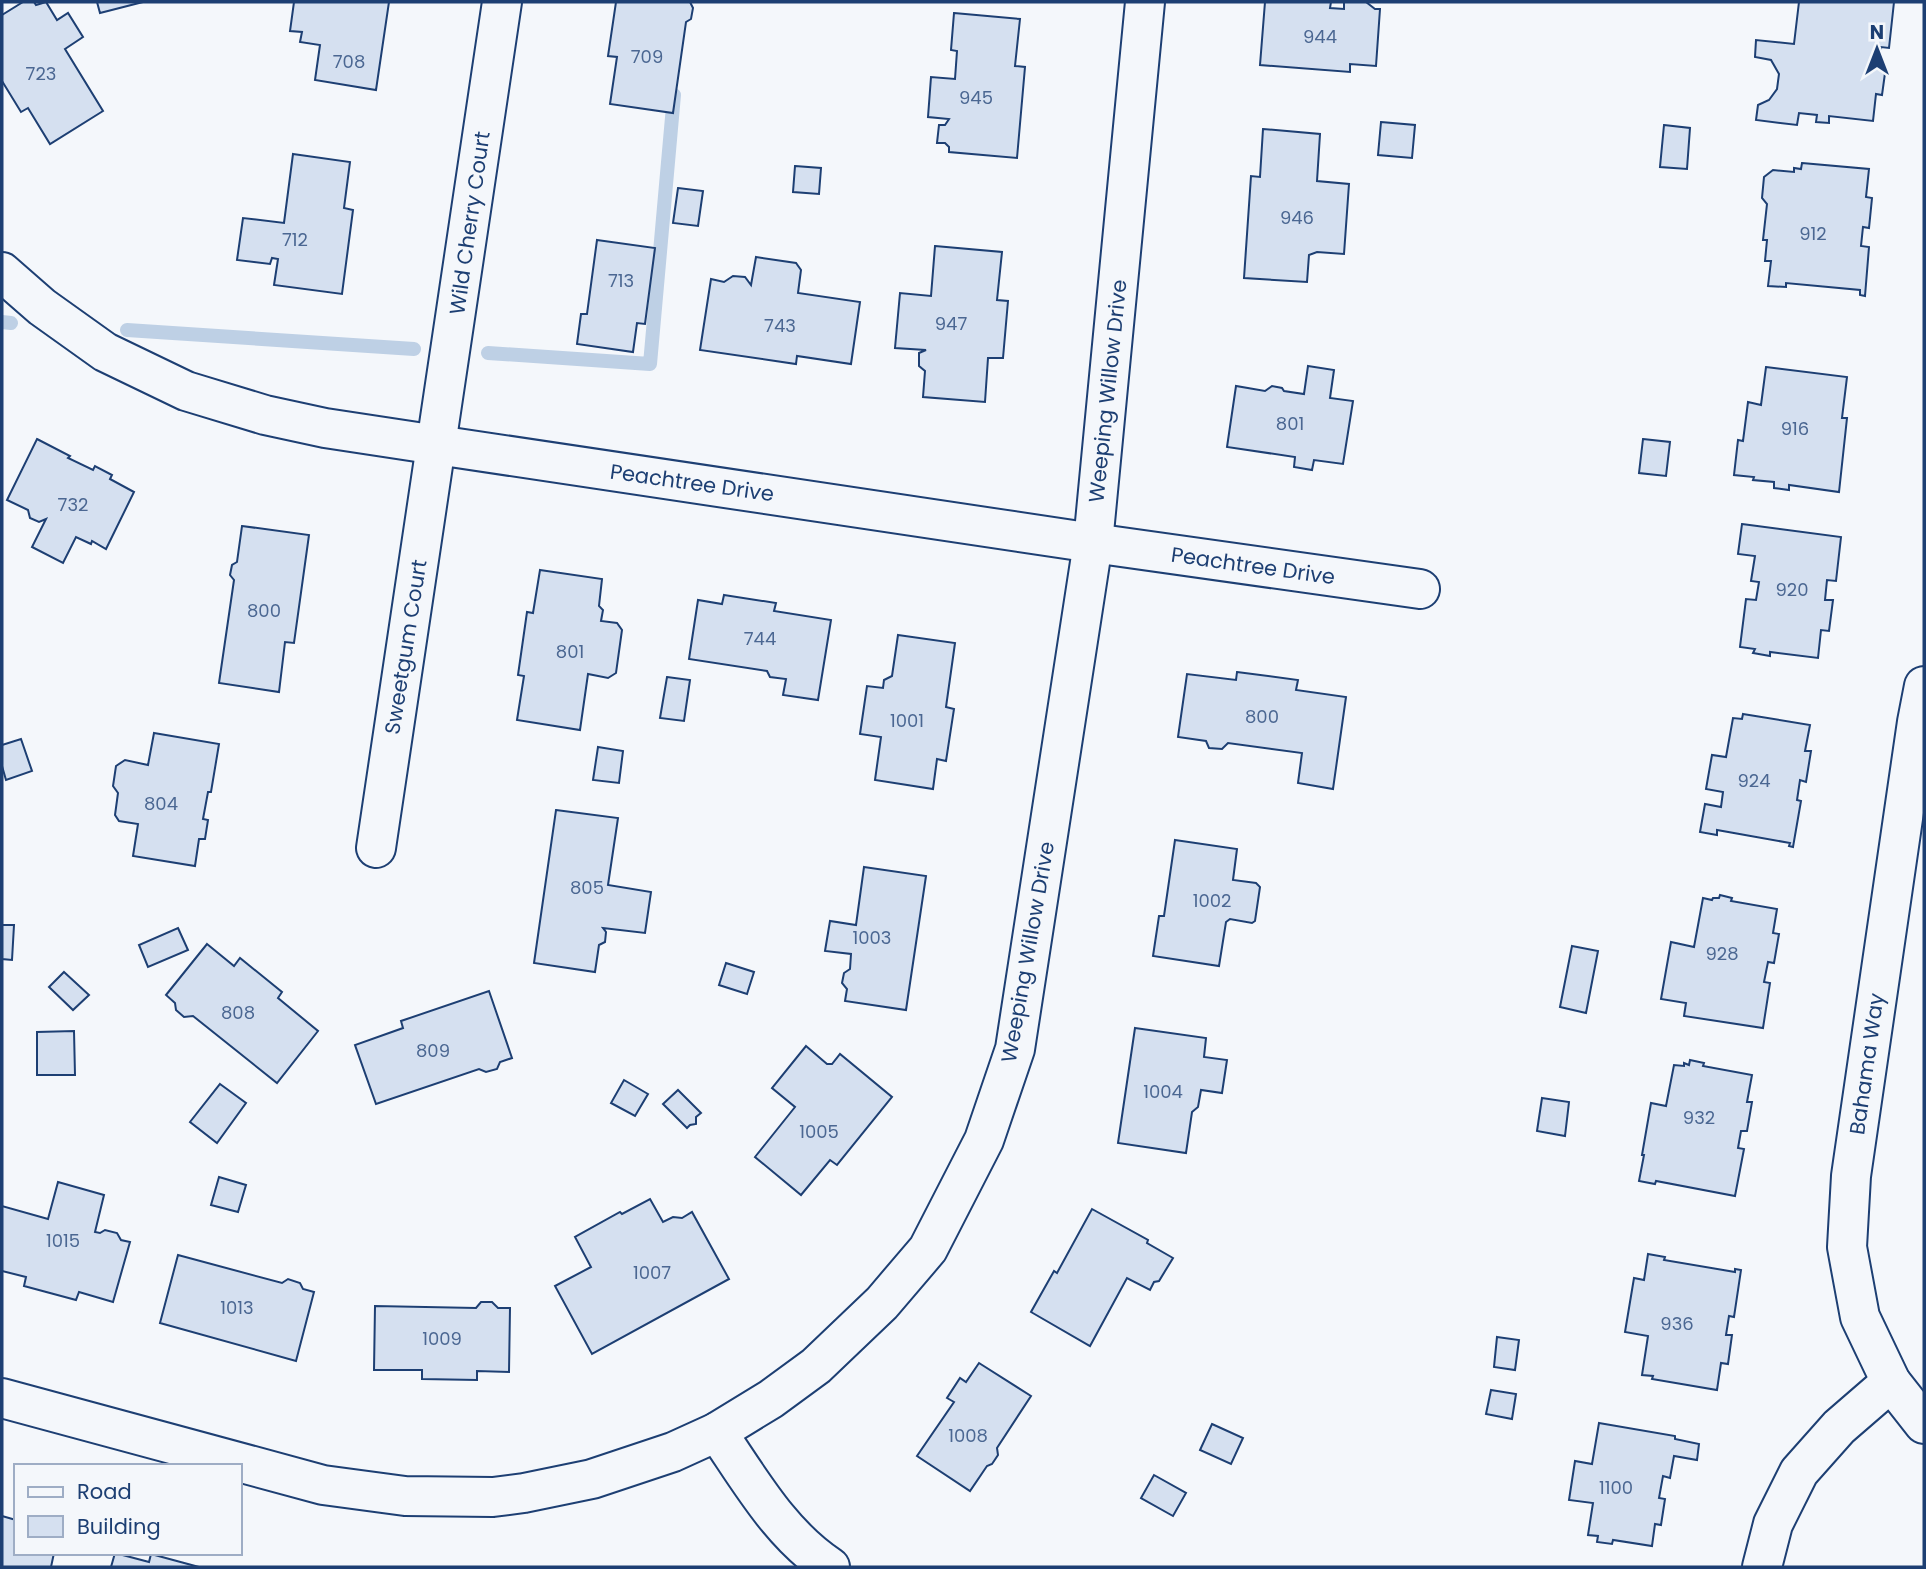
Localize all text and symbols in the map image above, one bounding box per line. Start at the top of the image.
north arrow [1842,14,1912,84]
text: N [1870,19,1884,46]
house number: 944 [1303,24,1337,49]
house number: 709 [631,44,663,69]
house number: 708 [333,49,365,74]
house number: 723 [26,61,56,86]
house number: 945 [959,85,993,110]
street label: Wild Cherry Court [442,129,497,317]
house number: 946 [1280,205,1314,230]
house number: 912 [1799,221,1827,246]
house number: 712 [282,227,308,252]
house number: 713 [608,268,634,293]
street label: Weeping Willow Drive [1081,278,1134,504]
house number: 947 [935,311,967,336]
house number: 743 [764,313,796,338]
house number: 801 [1276,411,1304,436]
house number: 916 [1781,416,1809,441]
street label: Peachtree Drive [608,457,776,508]
house number: 732 [58,492,88,517]
street label: Peachtree Drive [1169,540,1337,591]
street label: Sweetgum Court [377,557,434,736]
house number: 920 [1776,577,1809,602]
house number: 800 [247,598,281,623]
house number: 744 [744,626,776,651]
house number: 801 [556,639,584,664]
house number: 800 [1245,704,1279,729]
house number: 1001 [890,708,924,733]
house number: 924 [1737,768,1771,793]
house number: 804 [144,791,178,816]
street label: Weeping Willow Drive [994,839,1061,1065]
house number: 805 [570,875,604,900]
house number: 1002 [1193,888,1231,913]
house number: 1003 [853,925,891,950]
house number: 928 [1705,941,1739,966]
street label: Bahama Way [1842,991,1891,1137]
house number: 808 [221,1000,255,1025]
house number: 809 [416,1038,450,1063]
house number: 1004 [1143,1079,1183,1104]
house number: 932 [1683,1105,1715,1130]
house number: 1005 [799,1119,839,1144]
house number: 1015 [46,1228,80,1253]
house number: 1007 [633,1260,671,1285]
house number: 1013 [220,1295,254,1320]
house number: 936 [1660,1311,1694,1336]
house number: 1009 [422,1326,462,1351]
house number: 1008 [948,1423,988,1448]
legend [14,1464,242,1555]
house number: 1100 [1599,1475,1633,1500]
text: Road [77,1477,132,1506]
text: Building [77,1512,161,1541]

